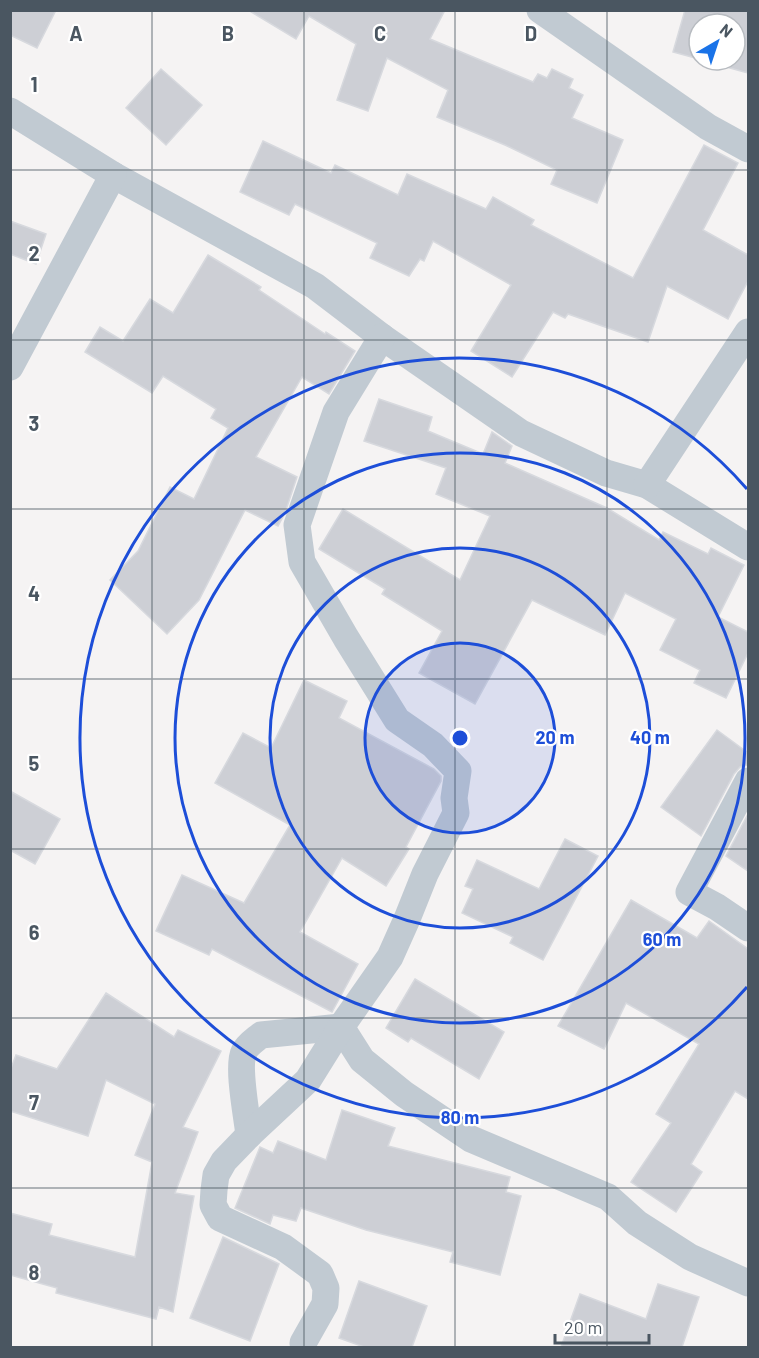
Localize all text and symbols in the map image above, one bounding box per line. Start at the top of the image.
north arrow [687,12,747,72]
text: N [717,19,737,41]
text: A [69,21,83,45]
text: B [222,21,234,45]
text: C [374,21,386,45]
text: D [525,21,537,45]
text: 1 [30,72,38,96]
text: 2 [28,241,40,265]
text: 3 [29,411,39,435]
text: 4 [28,581,40,605]
text: 20 m [536,726,574,748]
text: 40 m [630,726,670,748]
centre of rings [450,728,470,748]
text: 5 [29,751,40,775]
text: 6 [29,920,40,944]
text: 60 m [643,928,681,950]
text: 7 [29,1090,39,1114]
text: 80 m [441,1106,479,1128]
text: 8 [29,1260,40,1284]
scale bar [555,1307,650,1345]
text: 20 m [564,1316,602,1338]

